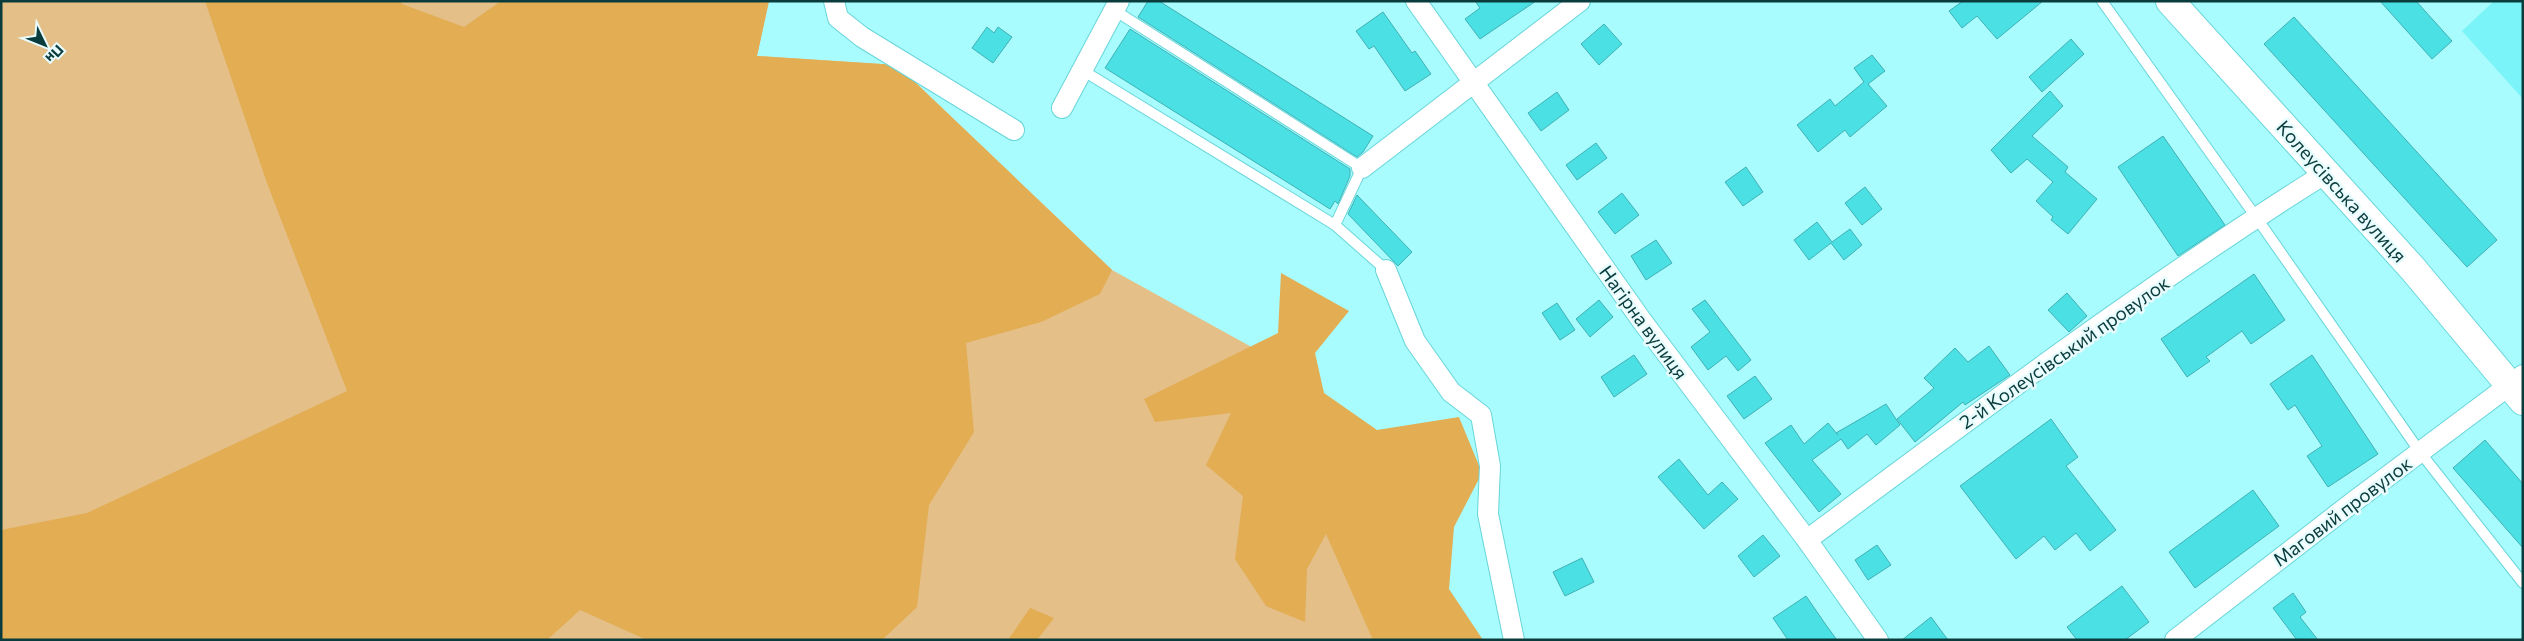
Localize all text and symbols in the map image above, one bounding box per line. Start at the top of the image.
north arrow [20,20,70,70]
text: Пн [42,42,67,67]
street label: Колеусівська вулиця [2272,115,2412,267]
street label: Нагірна вулиця [1595,261,1693,383]
street label: 2-й Колеусівський провулок [1955,271,2173,433]
street label: Маговий провулок [2268,451,2416,571]

